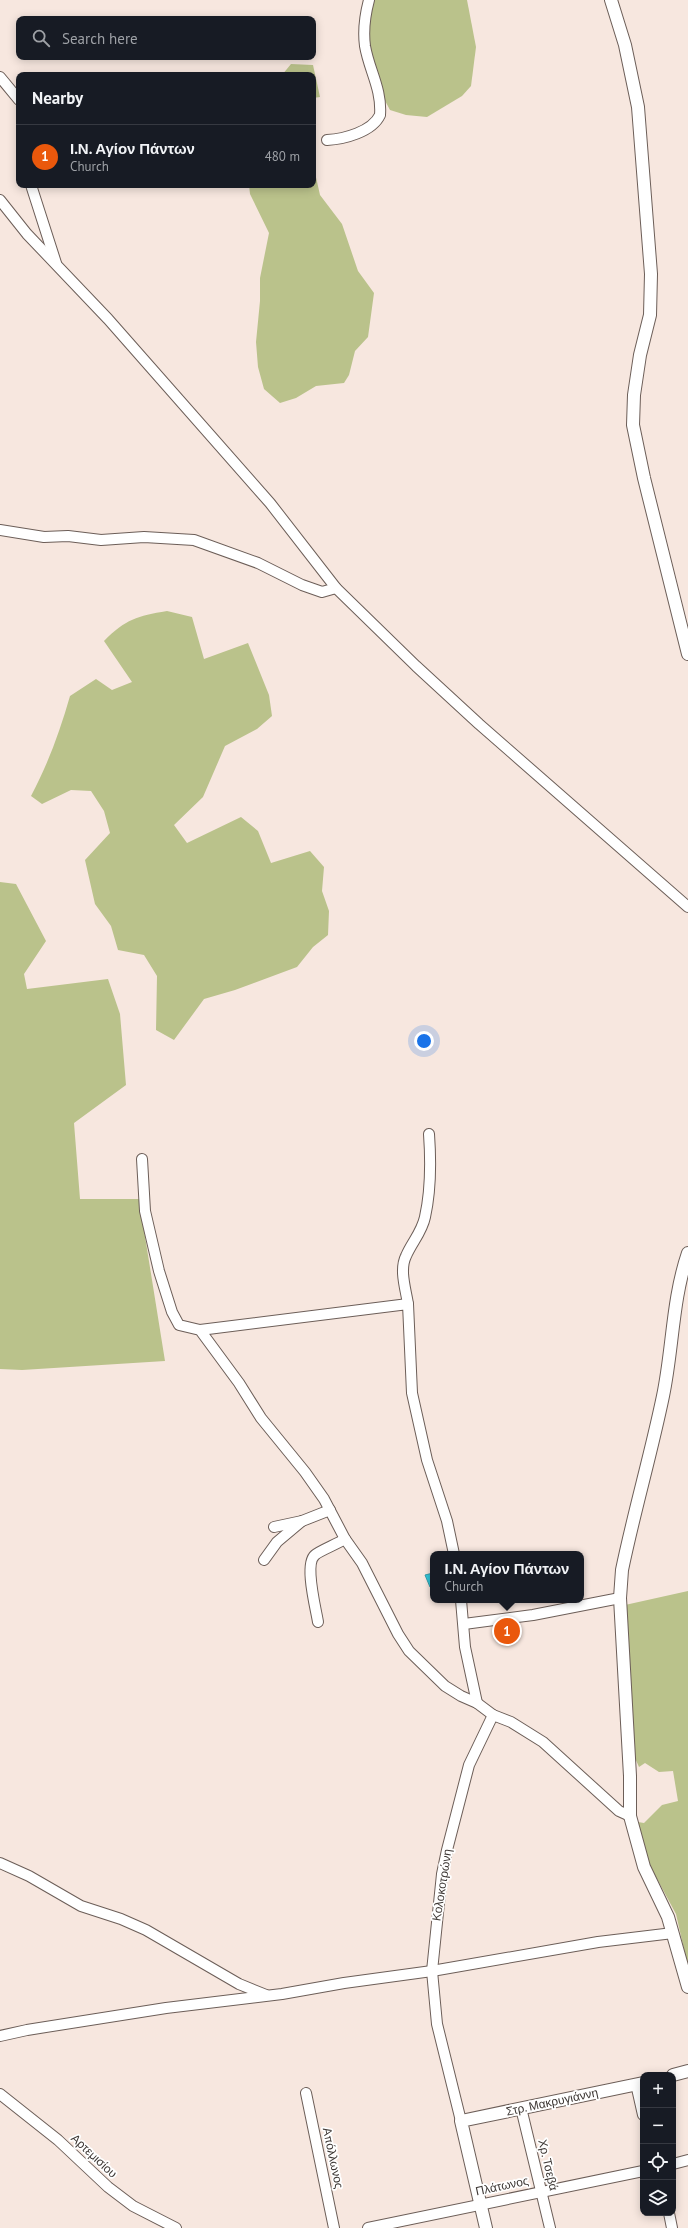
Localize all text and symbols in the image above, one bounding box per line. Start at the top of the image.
search box [16,16,316,60]
icon: search [30,27,52,49]
text: Search here [62,29,138,48]
text: Nearby [32,87,83,109]
text: Ι.Ν. Αγίον Πάντων [70,139,195,158]
text: 1 [41,148,49,165]
text: 480 m [265,148,300,165]
text: Church [70,158,109,175]
your location [414,1031,434,1051]
popup [430,1551,584,1603]
text: Ι.Ν. Αγίον Πάντων [445,1559,569,1578]
text: Church [445,1578,483,1595]
pin: 1 [494,1616,520,1646]
street label: Κολοκοτρώνη [428,1848,455,1922]
map controls [640,2072,676,2216]
button: + [640,2072,676,2108]
street label: Στρ. Μακρυγιάννη [504,2084,599,2119]
button: − [640,2108,676,2144]
street label: Απόλλωνος [320,2126,347,2190]
street label: Αρτεμισίου [68,2131,120,2181]
street label: Χρ. Τσεβά [535,2138,562,2192]
button: locate [640,2144,676,2180]
street label: Πλάτωνος [474,2173,530,2198]
button: layers [640,2180,676,2216]

